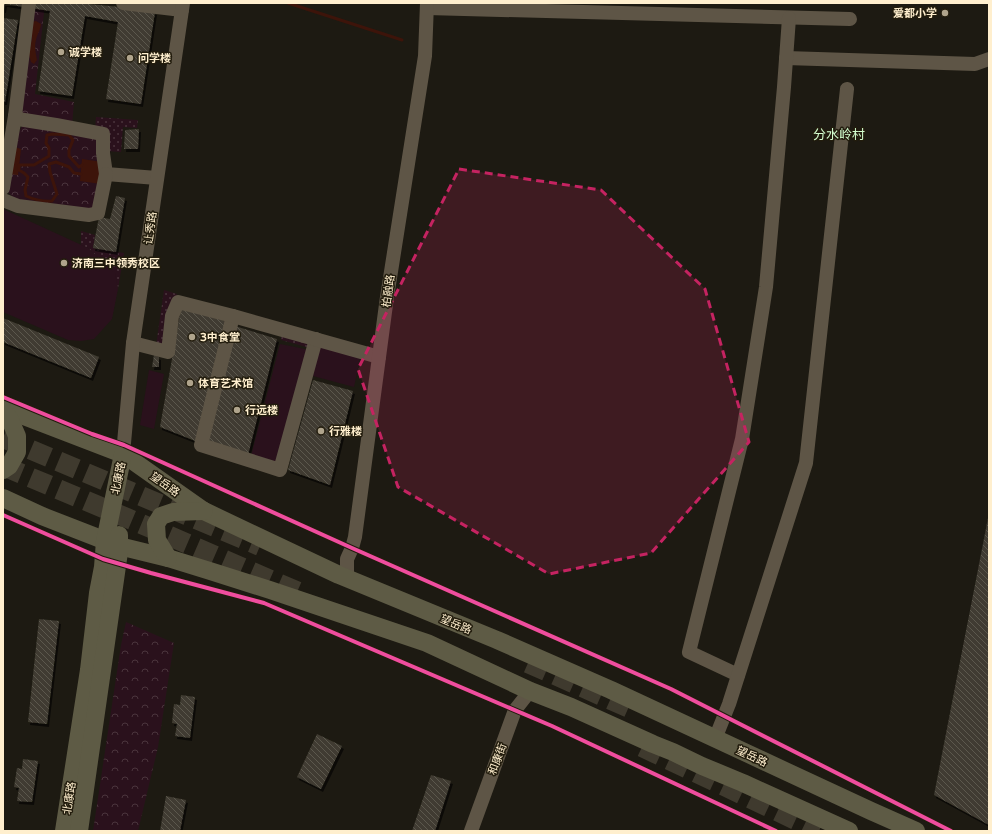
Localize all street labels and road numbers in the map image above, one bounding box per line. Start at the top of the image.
street label: 让秀路 [142,211,159,245]
street label: 柏融路 [380,274,397,308]
street label: 北康路 [109,461,128,496]
street label: 望岳路 [147,470,182,499]
street label: 望岳路 [438,612,474,637]
street label: 和康街 [486,741,509,777]
street label: 望岳路 [734,744,769,769]
street label: 北康路 [60,781,78,815]

